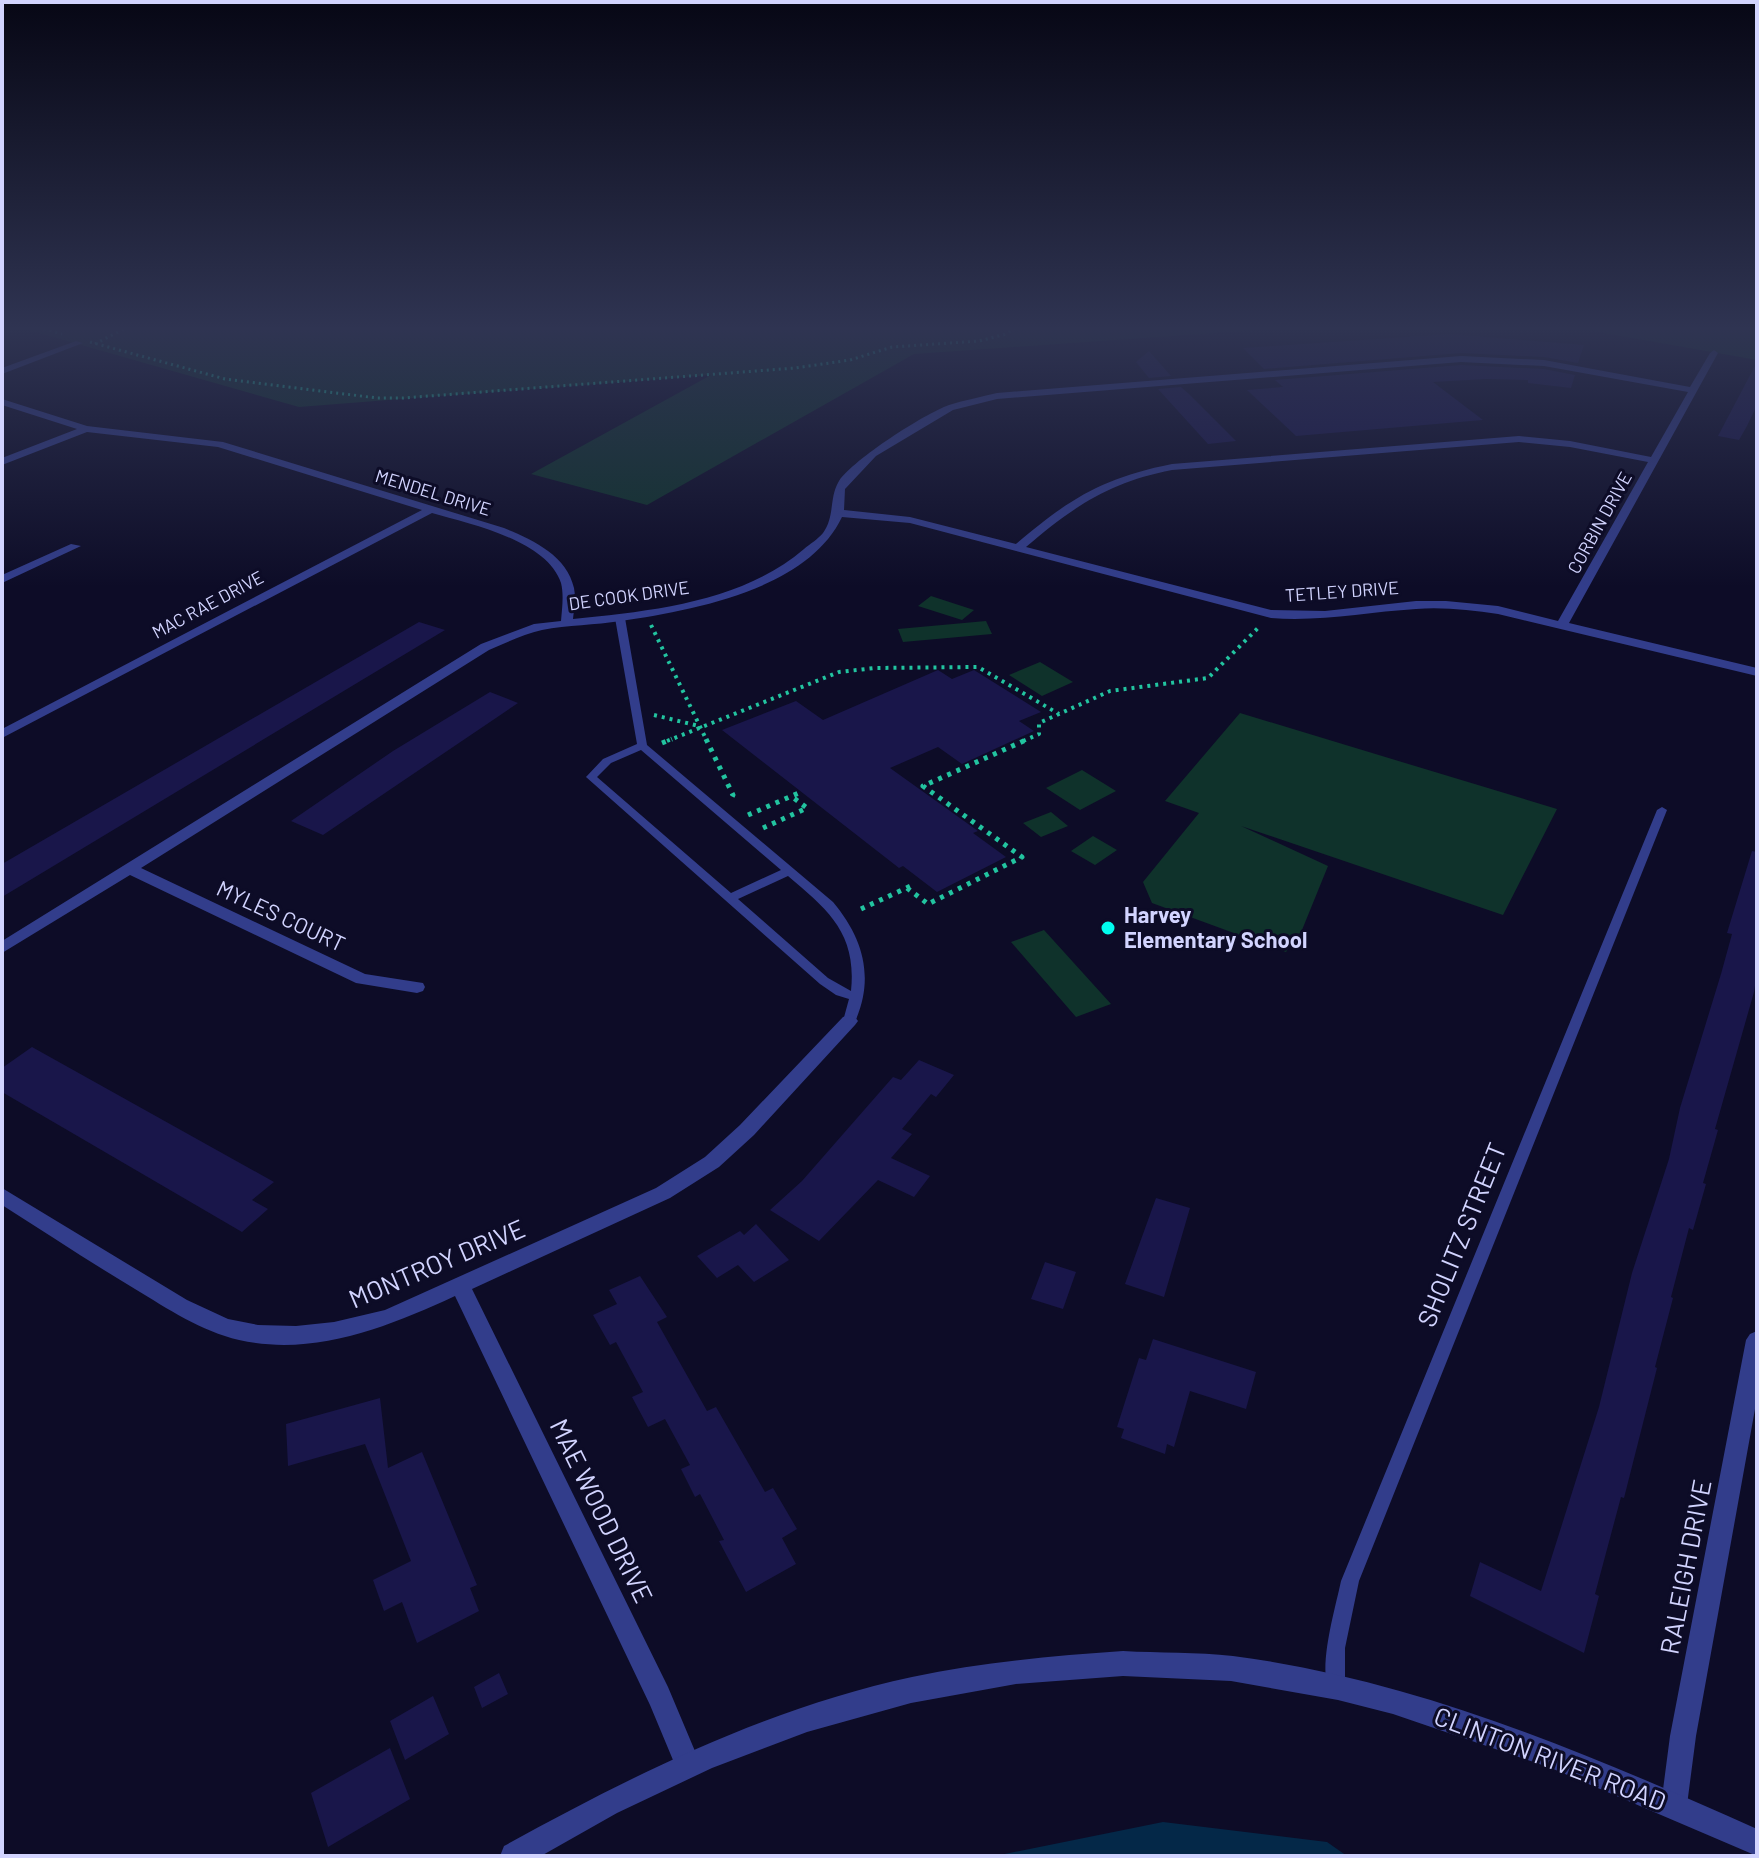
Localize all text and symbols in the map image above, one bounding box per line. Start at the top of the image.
street label: MENDEL DRIVE [373,464,494,520]
street label: CORBIN DRIVE [1562,468,1636,577]
street label: MAC RAE DRIVE [148,565,267,643]
street label: DE COOK DRIVE [567,576,691,614]
street label: TETLEY DRIVE [1284,576,1400,606]
street label: MYLES COURT [213,874,350,956]
place label: Harvey Elementary School [1124,901,1307,952]
marker: Harvey Elementary School [1099,919,1117,937]
street label: SHOLITZ STREET [1410,1138,1512,1331]
street label: MONTROY DRIVE [344,1212,529,1314]
street label: MAE WOOD DRIVE [544,1413,660,1607]
street label: RALEIGH DRIVE [1652,1477,1717,1657]
street label: CLINTON RIVER ROAD [1430,1699,1671,1816]

